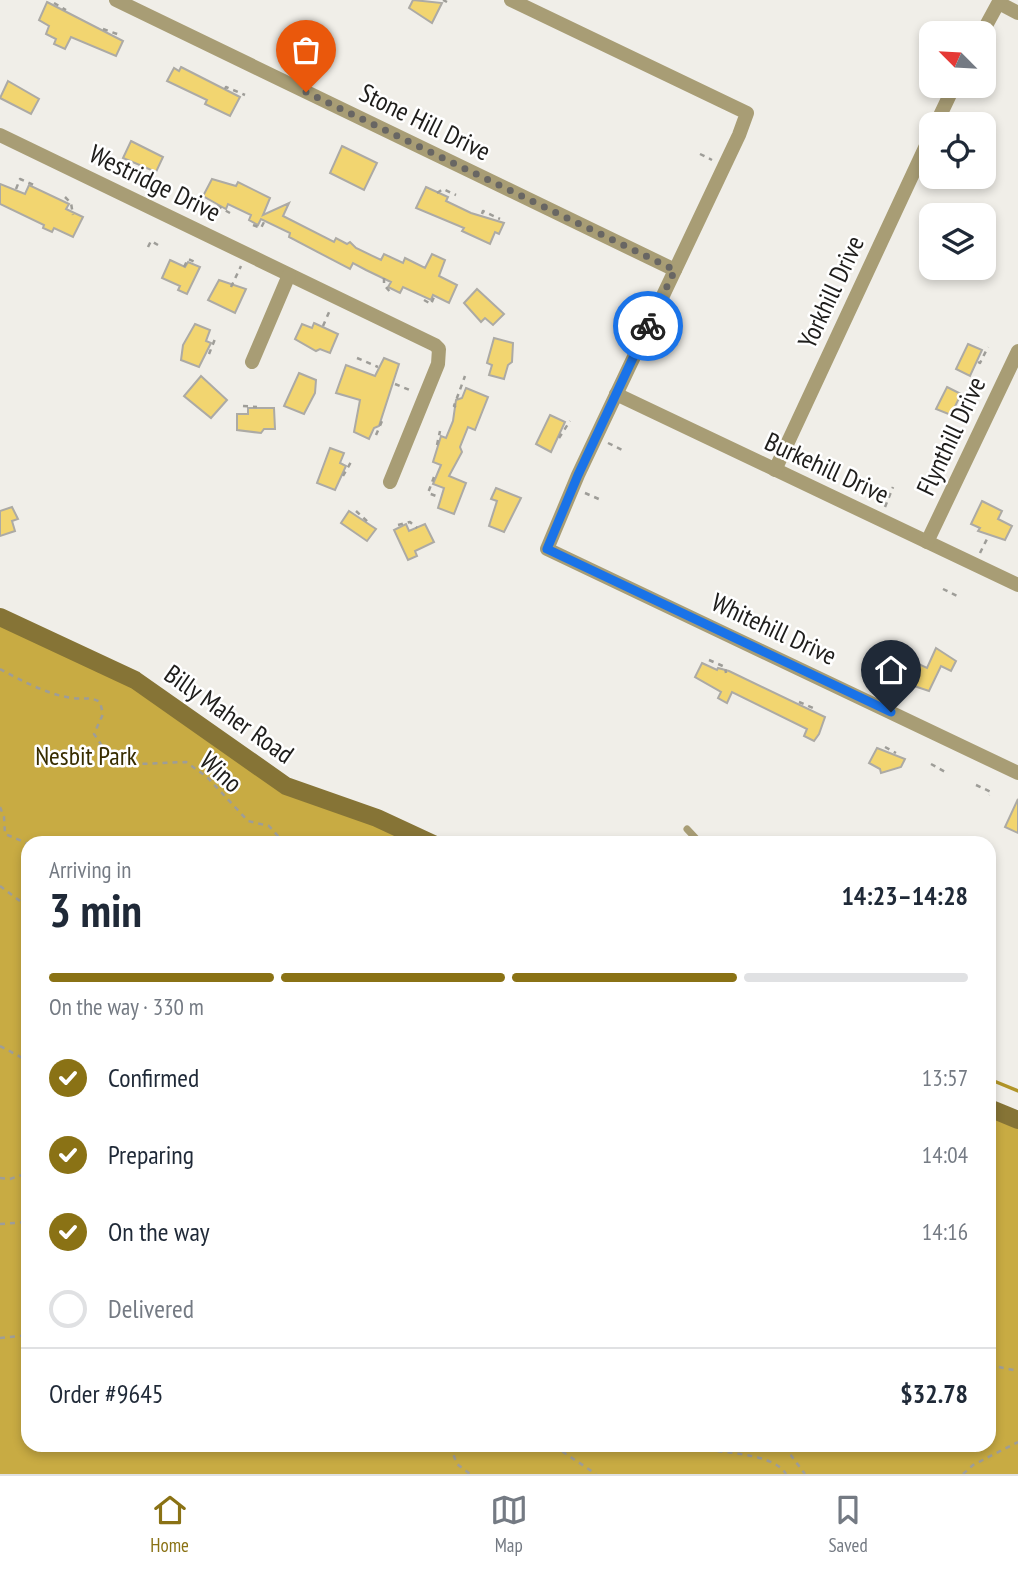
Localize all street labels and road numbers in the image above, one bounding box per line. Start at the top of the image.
street label: Stone Hill Drive [354,76,496,167]
street label: Westridge Drive [84,137,226,228]
street label: Yorkhill Drive [790,230,871,353]
street label: Flynthill Drive [909,371,992,500]
street label: Burkehill Drive [760,424,895,511]
street label: Whitehill Drive [706,585,842,672]
street label: Billy Maher Road [158,657,300,770]
street label: Wino [193,744,249,799]

